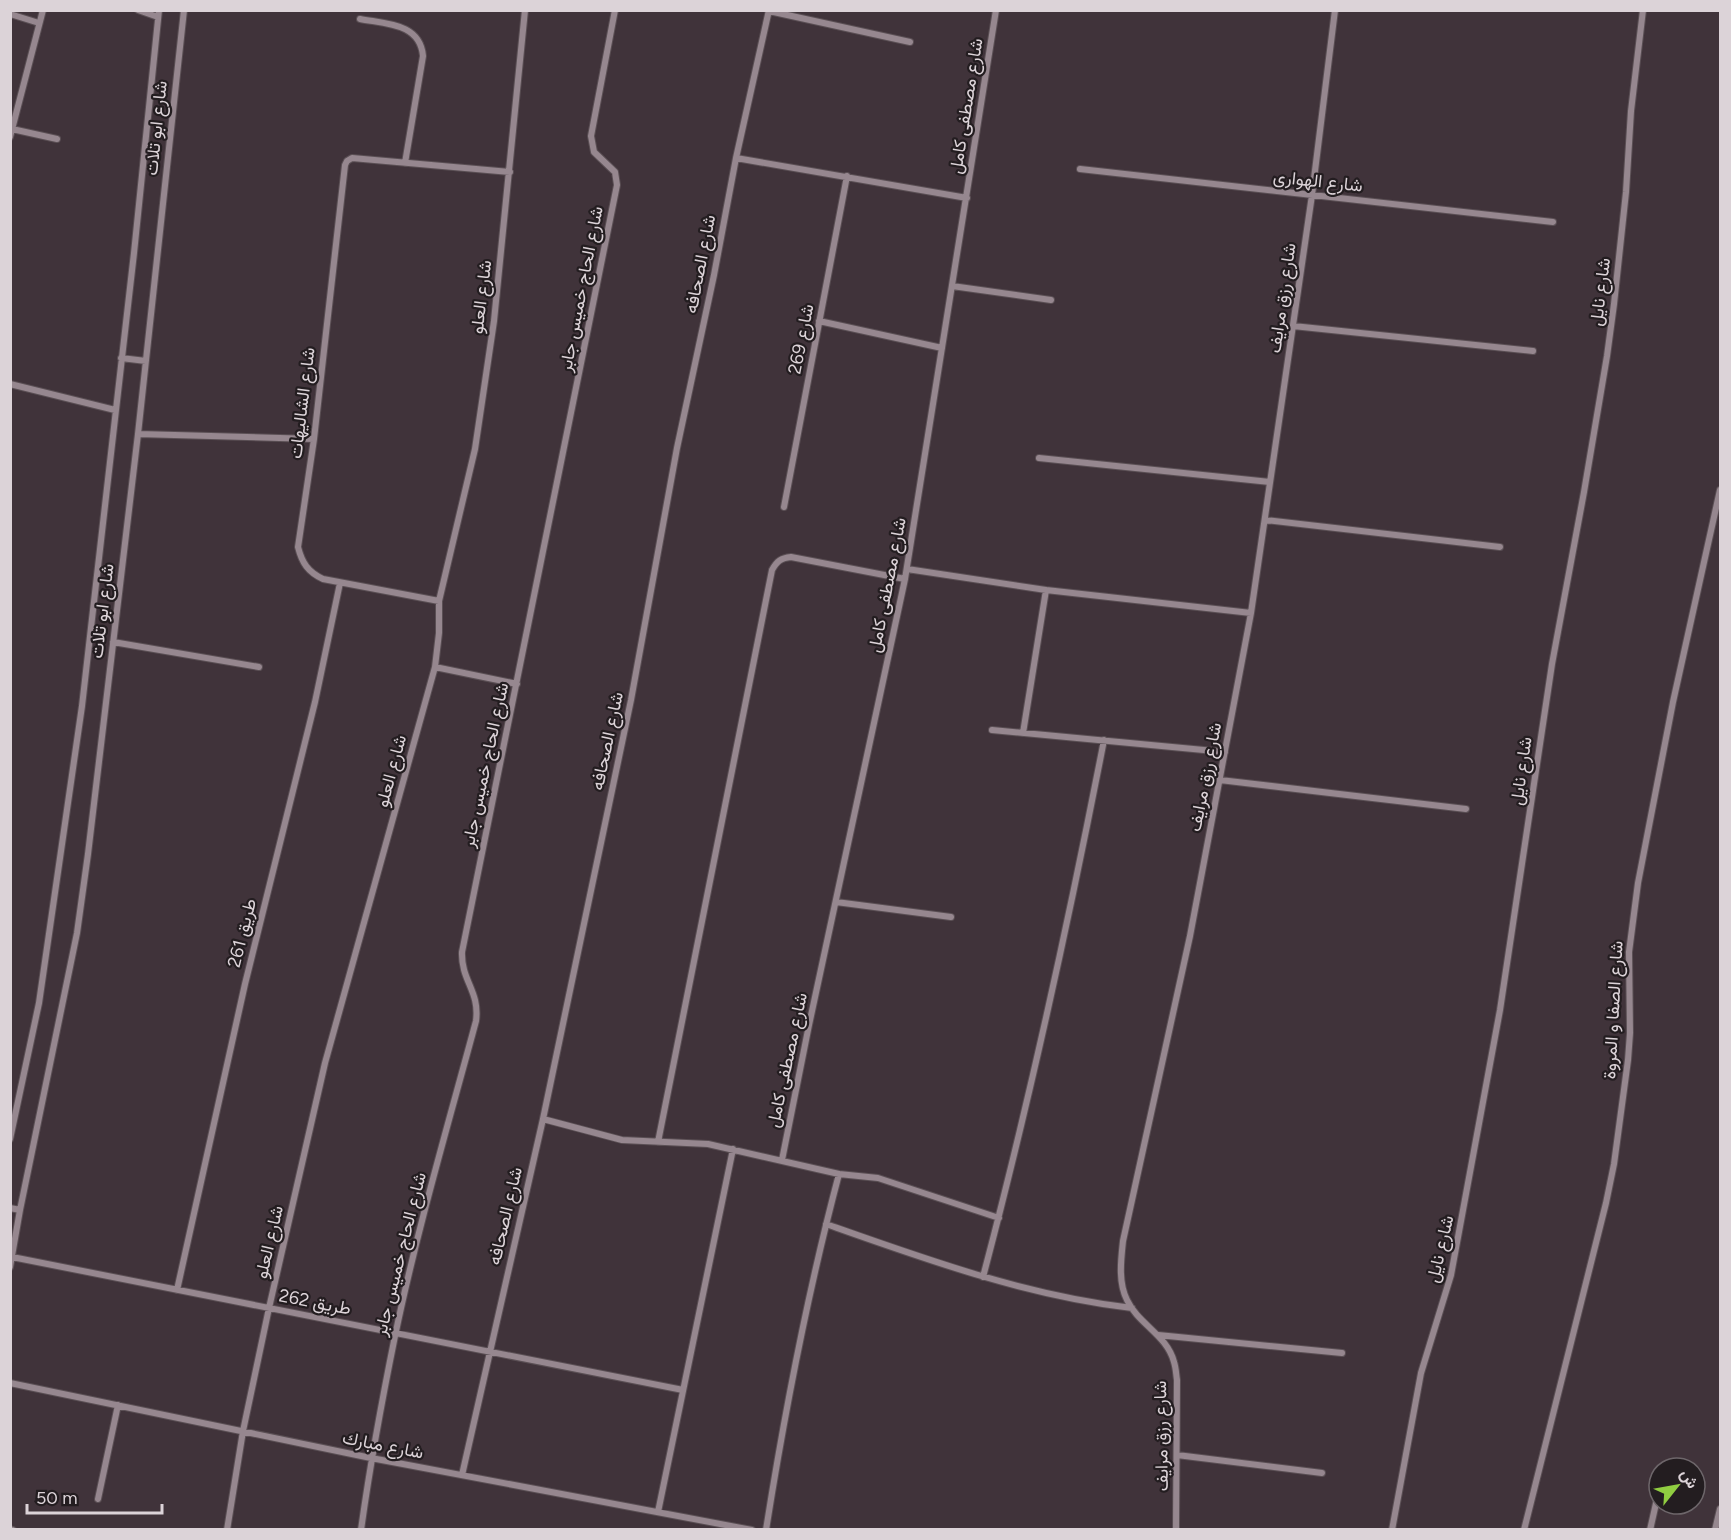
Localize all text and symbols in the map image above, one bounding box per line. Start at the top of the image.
street label: شارع مصطفى كامل [944,36,989,176]
street label: شارع ابو تلات [140,80,173,177]
street label: شارع الهوارى [1272,165,1364,198]
street label: شارع الحاج خميس جابر [554,204,609,375]
street label: شارع الصحافه [680,213,721,315]
street label: شارع رزق مرايف [1263,242,1302,355]
street label: شارع نايل [1585,257,1616,328]
street label: شارع العلو [466,259,497,335]
street label: شارع 269 [783,302,820,376]
street label: شارع الشاليهات [284,346,321,460]
street label: شارع مصطفى كامل [863,516,912,655]
street label: شارع ابو تلات [85,562,120,660]
street label: شارع الحاج خميس جابر [457,680,514,851]
street label: شارع الصحافه [586,690,629,792]
street label: شارع رزق مرايف [1184,720,1227,834]
street label: شارع العلو [371,732,412,810]
street label: شارع نايل [1505,735,1538,807]
street label: طريق 261 [223,896,261,970]
street label: شارع الصفا و المروة [1598,940,1629,1080]
street label: شارع مصطفى كامل [762,991,813,1130]
street label: شارع الصحافه [483,1165,528,1267]
street label: شارع الحاج خميس جابر [369,1170,432,1339]
street label: شارع العلو [250,1203,289,1281]
street label: شارع نايل [1422,1213,1459,1285]
street label: طريق 262 [277,1284,353,1320]
street label: شارع رزق مرايف [1149,1380,1174,1492]
street label: شارع مبارك [340,1426,425,1465]
north arrow [1647,1456,1707,1516]
text: ش [1676,1465,1703,1492]
scale bar [27,1477,162,1515]
text: 50 m [36,1487,78,1509]

